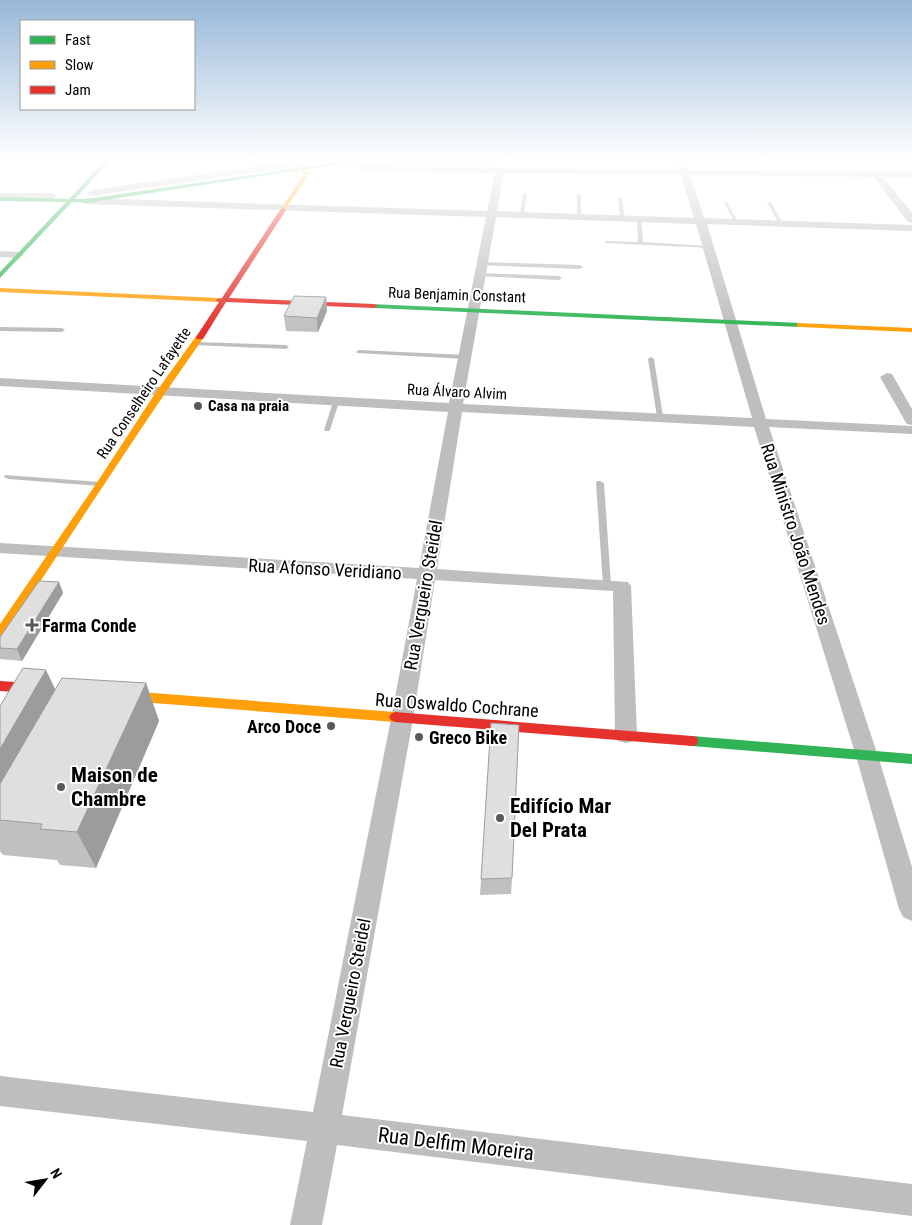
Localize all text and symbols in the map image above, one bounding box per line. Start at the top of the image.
legend [20,20,195,110]
text: Fast [65,31,90,49]
text: Slow [65,56,94,74]
text: Jam [65,81,91,99]
street label: Rua Benjamin Constant [388,284,526,306]
street label: Rua Conselheiro Lafayette [93,324,195,462]
street label: Rua Álvaro Alvim [407,380,507,404]
place label: Casa na praia [208,397,289,415]
marker: Casa na praia [192,400,204,412]
street label: Rua Ministro João Mendes [757,441,835,627]
street label: Rua Vergueiro Steidel [399,518,447,672]
street label: Rua Afonso Veridiano [248,555,402,583]
place label: Farma Conde [42,615,137,636]
marker: Farma Conde [26,619,38,631]
street label: Rua Oswaldo Cochrane [375,689,539,721]
place label: Arco Doce [247,716,321,737]
marker: Arco Doce [325,720,337,732]
place label: Greco Bike [429,727,507,748]
marker: Greco Bike [413,731,425,743]
place label: Maison de Chambre [71,763,158,811]
marker: Maison de Chambre [55,781,67,793]
place label: Edifício Mar Del Prata [510,794,611,842]
marker: Edifício Mar Del Prata [494,812,506,824]
street label: Rua Vergueiro Steidel [325,916,375,1070]
street label: Rua Delfim Moreira [377,1123,535,1165]
north arrow [20,1155,70,1205]
text: N [47,1166,65,1181]

